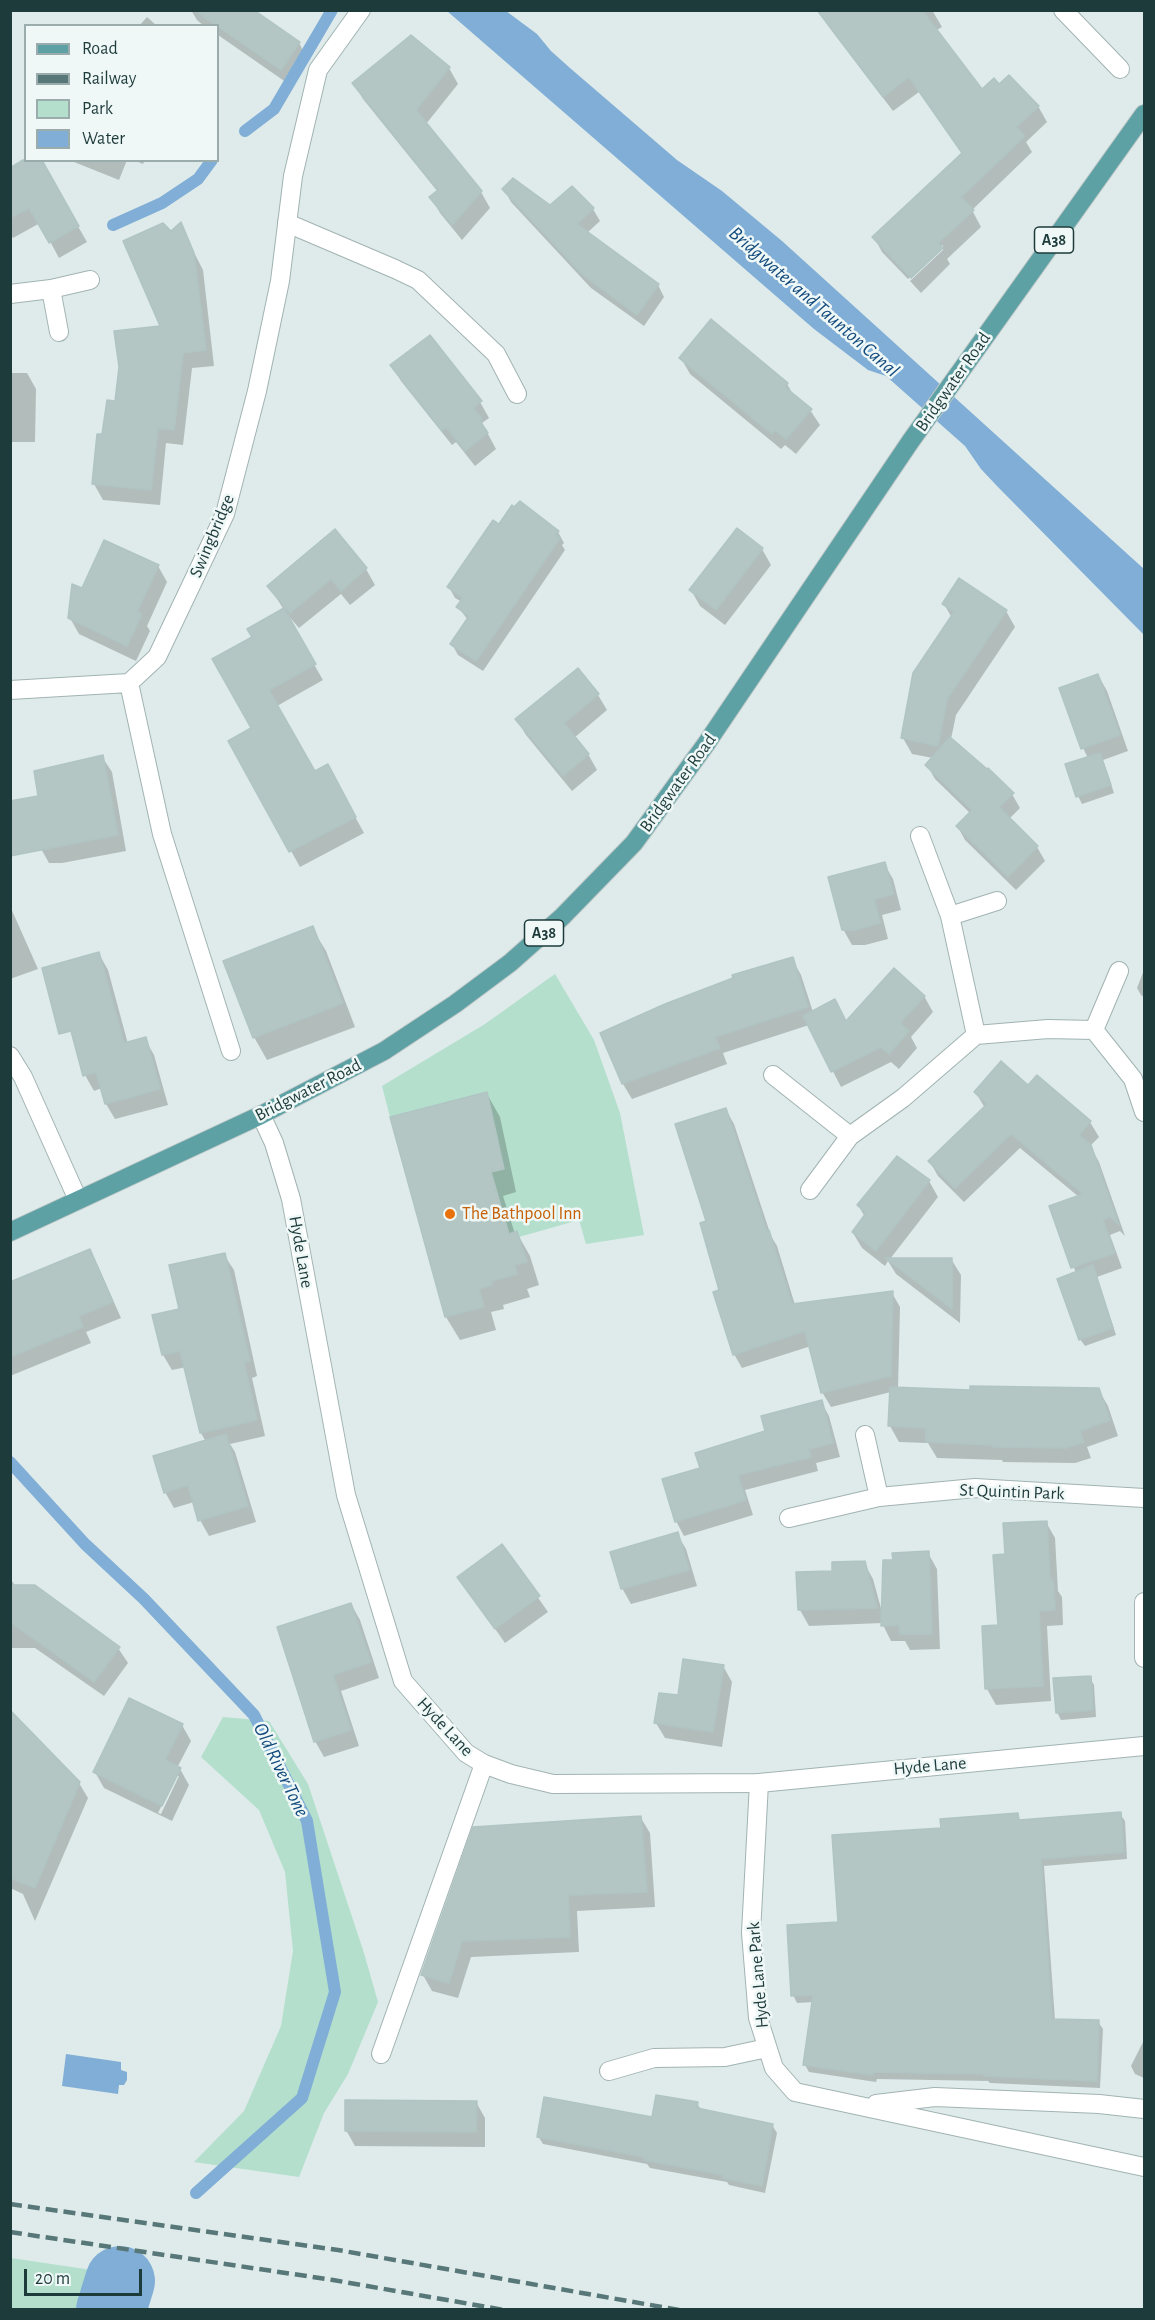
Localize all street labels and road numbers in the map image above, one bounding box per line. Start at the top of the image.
road number: A38 [1034,227,1074,253]
street label: Bridgwater Road [911,328,995,436]
street label: Swingbridge [185,491,239,581]
street label: Bridgwater Road [635,730,721,836]
road number: A38 [524,920,564,946]
street label: Bridgwater Road [251,1054,365,1126]
street label: Hyde Lane [284,1214,318,1290]
street label: St Quintin Park [959,1479,1065,1505]
street label: Hyde Lane [412,1693,478,1761]
street label: Hyde Lane [893,1752,967,1780]
street label: Hyde Lane Park [743,1921,773,2029]

